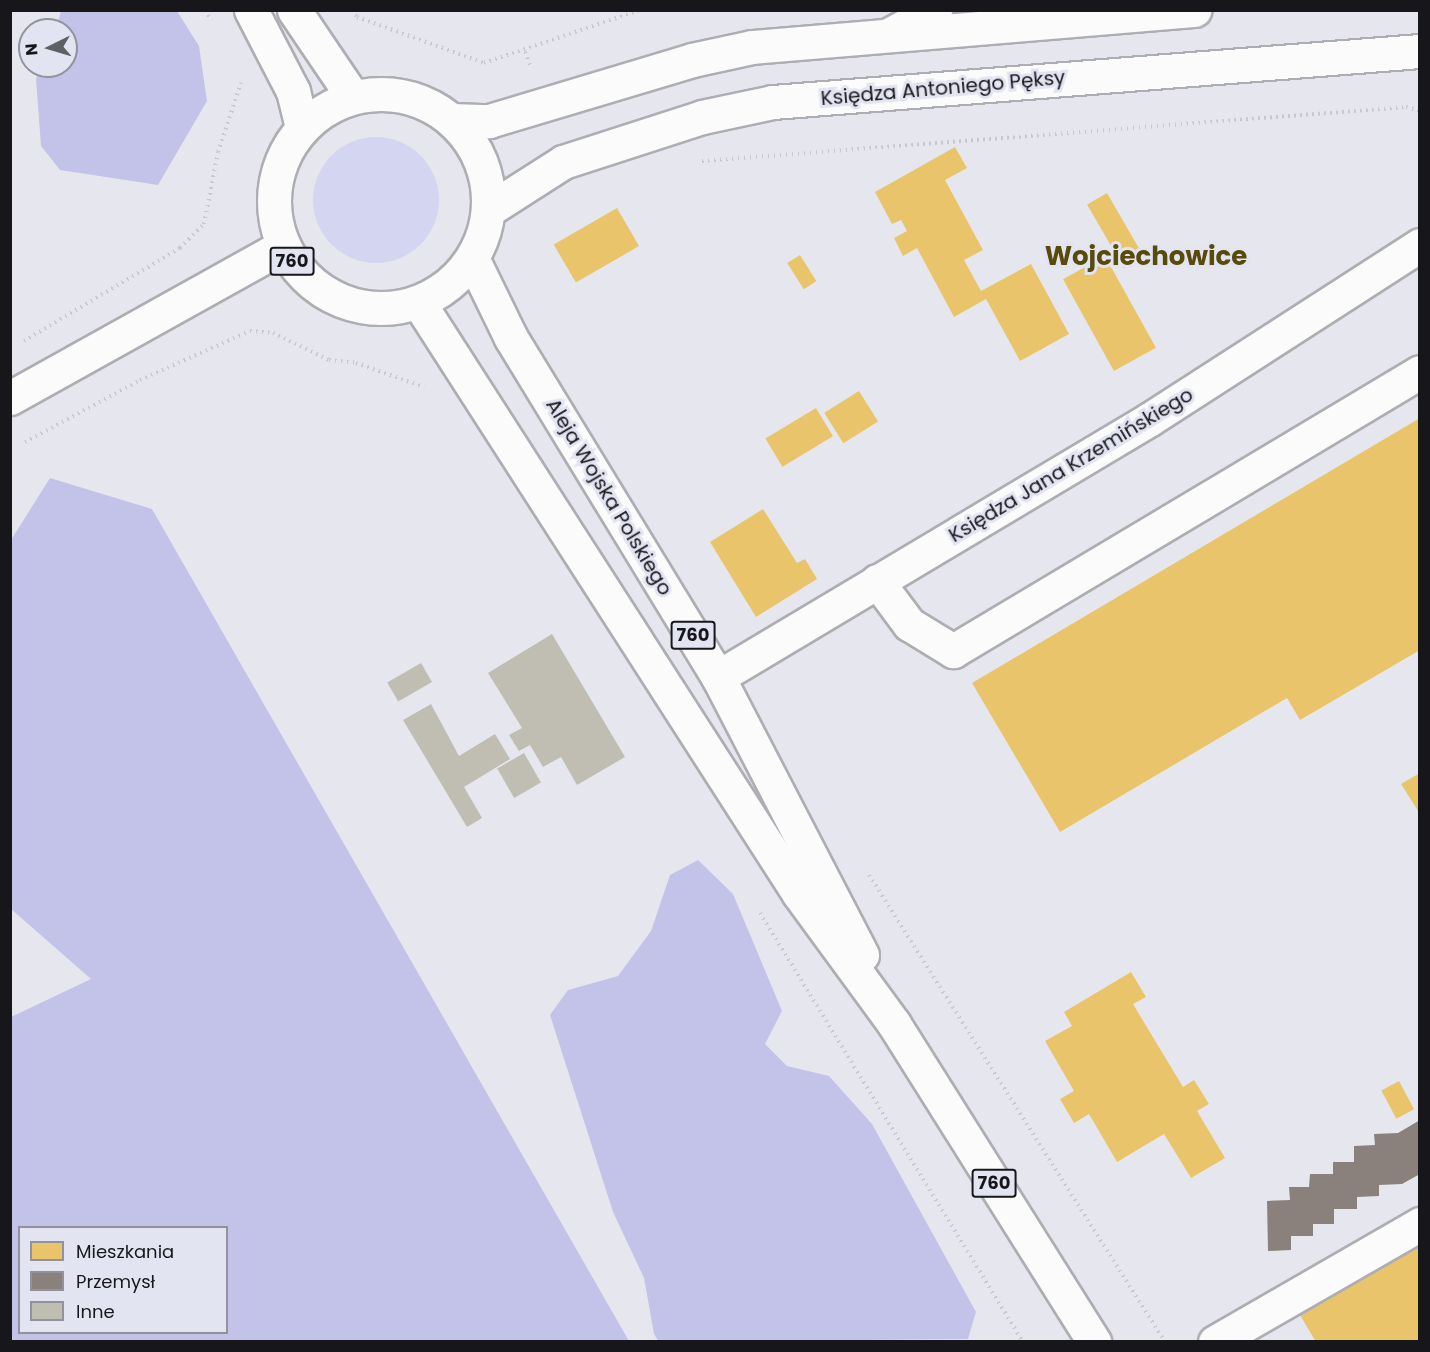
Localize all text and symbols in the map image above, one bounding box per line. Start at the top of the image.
north arrow [18,18,78,78]
text: N [20,42,44,56]
street label: Księdza Antoniego Pęksy [820,65,1066,111]
district label: Wojciechowice [1045,241,1247,273]
road number: 760 [270,246,314,276]
street label: Księdza Jana Krzemińskiego [945,382,1197,548]
street label: Aleja Wojska Polskiego [541,394,677,600]
road number: 760 [670,620,716,650]
road number: 760 [972,1168,1016,1198]
legend [18,1226,228,1334]
text: Mieszkania [76,1239,174,1264]
text: Przemysł [76,1269,155,1294]
text: Inne [76,1299,115,1324]

